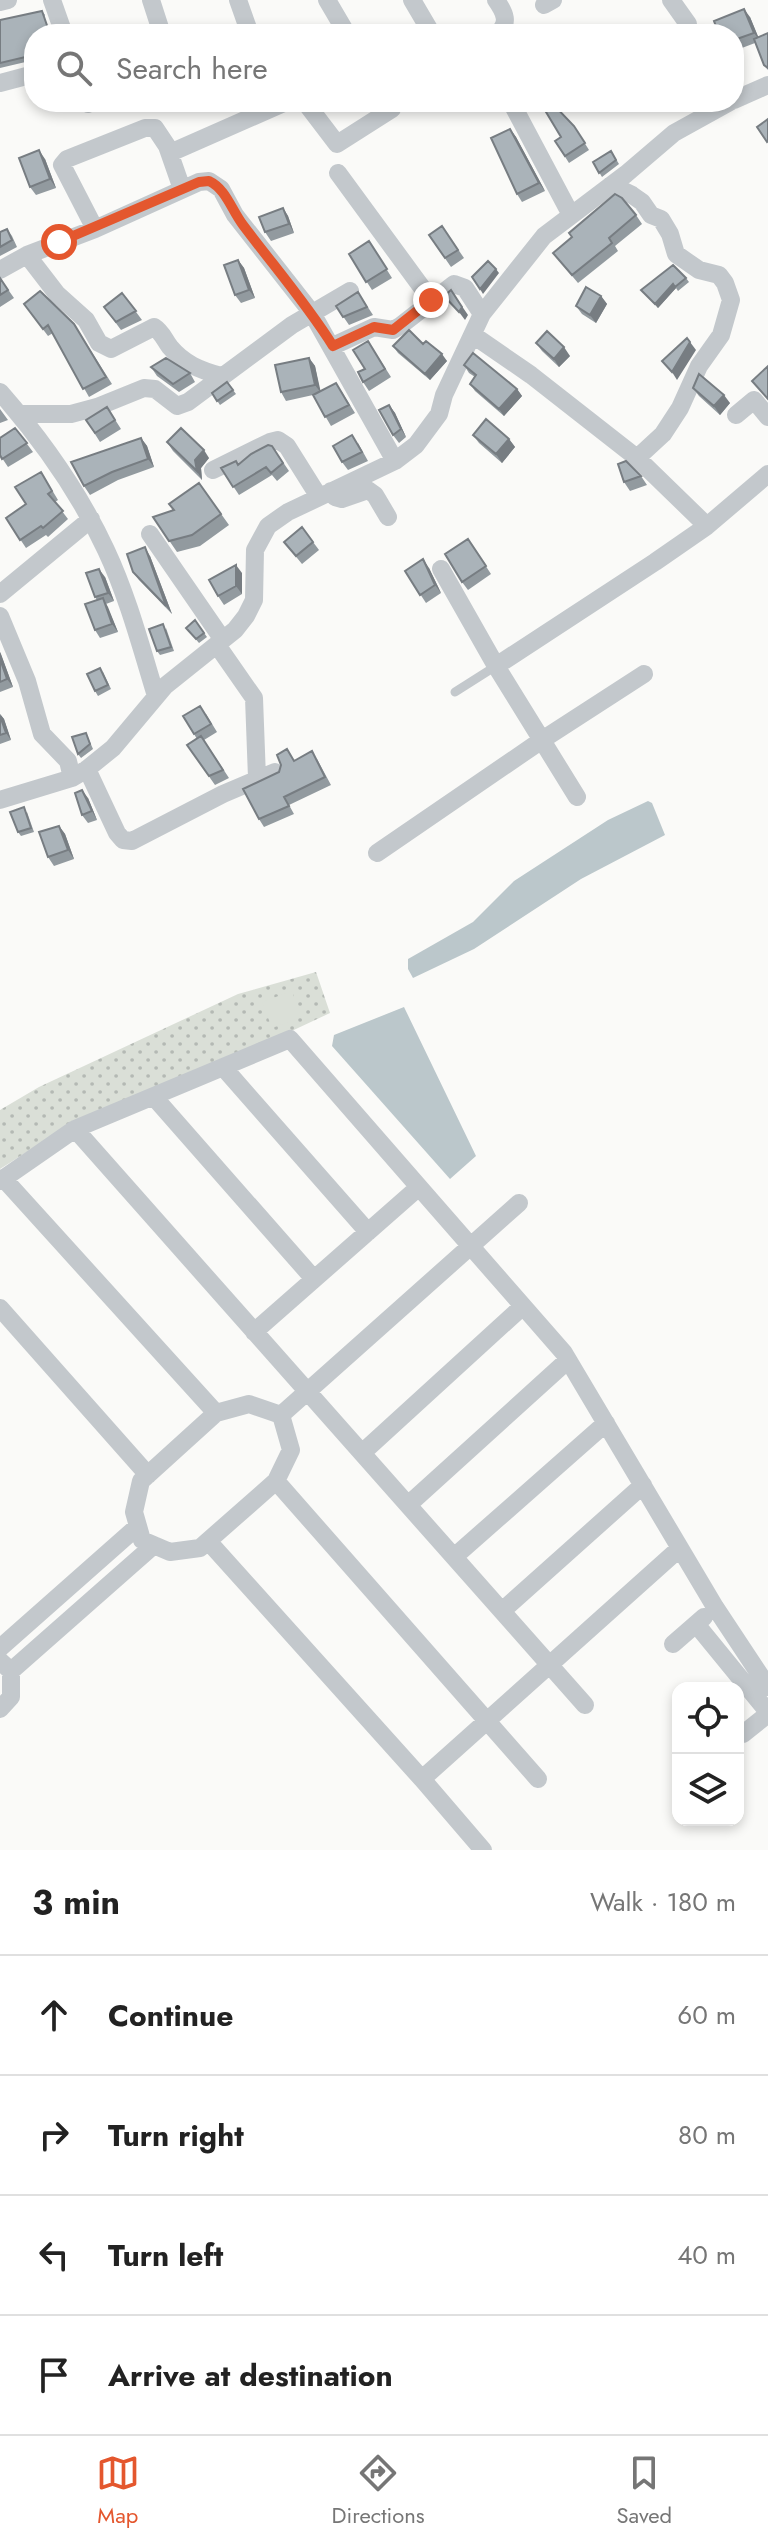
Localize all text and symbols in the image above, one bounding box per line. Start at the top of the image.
search box [24,24,744,112]
icon: search [52,46,96,90]
text: Search here [116,47,268,90]
route start [41,224,77,260]
route end [413,282,449,318]
map controls [672,1682,744,1826]
button: locate [672,1682,744,1754]
button: layers [672,1754,744,1826]
text: 3 min [32,1878,120,1927]
text: Walk · 180 m [590,1883,736,1921]
icon: ahead [32,1993,76,2037]
text: Continue [108,1994,234,2037]
text: 60 m [677,1996,736,2034]
icon: right [32,2113,76,2157]
text: Turn right [108,2114,244,2157]
text: 80 m [678,2116,736,2154]
icon: left [32,2233,76,2277]
text: Turn left [108,2234,223,2277]
text: 40 m [677,2236,736,2274]
icon: arrive [32,2353,76,2397]
text: Arrive at destination [108,2354,393,2397]
tab: Map [96,2451,140,2531]
tab: Directions [332,2451,425,2531]
tab: Saved [616,2451,672,2531]

